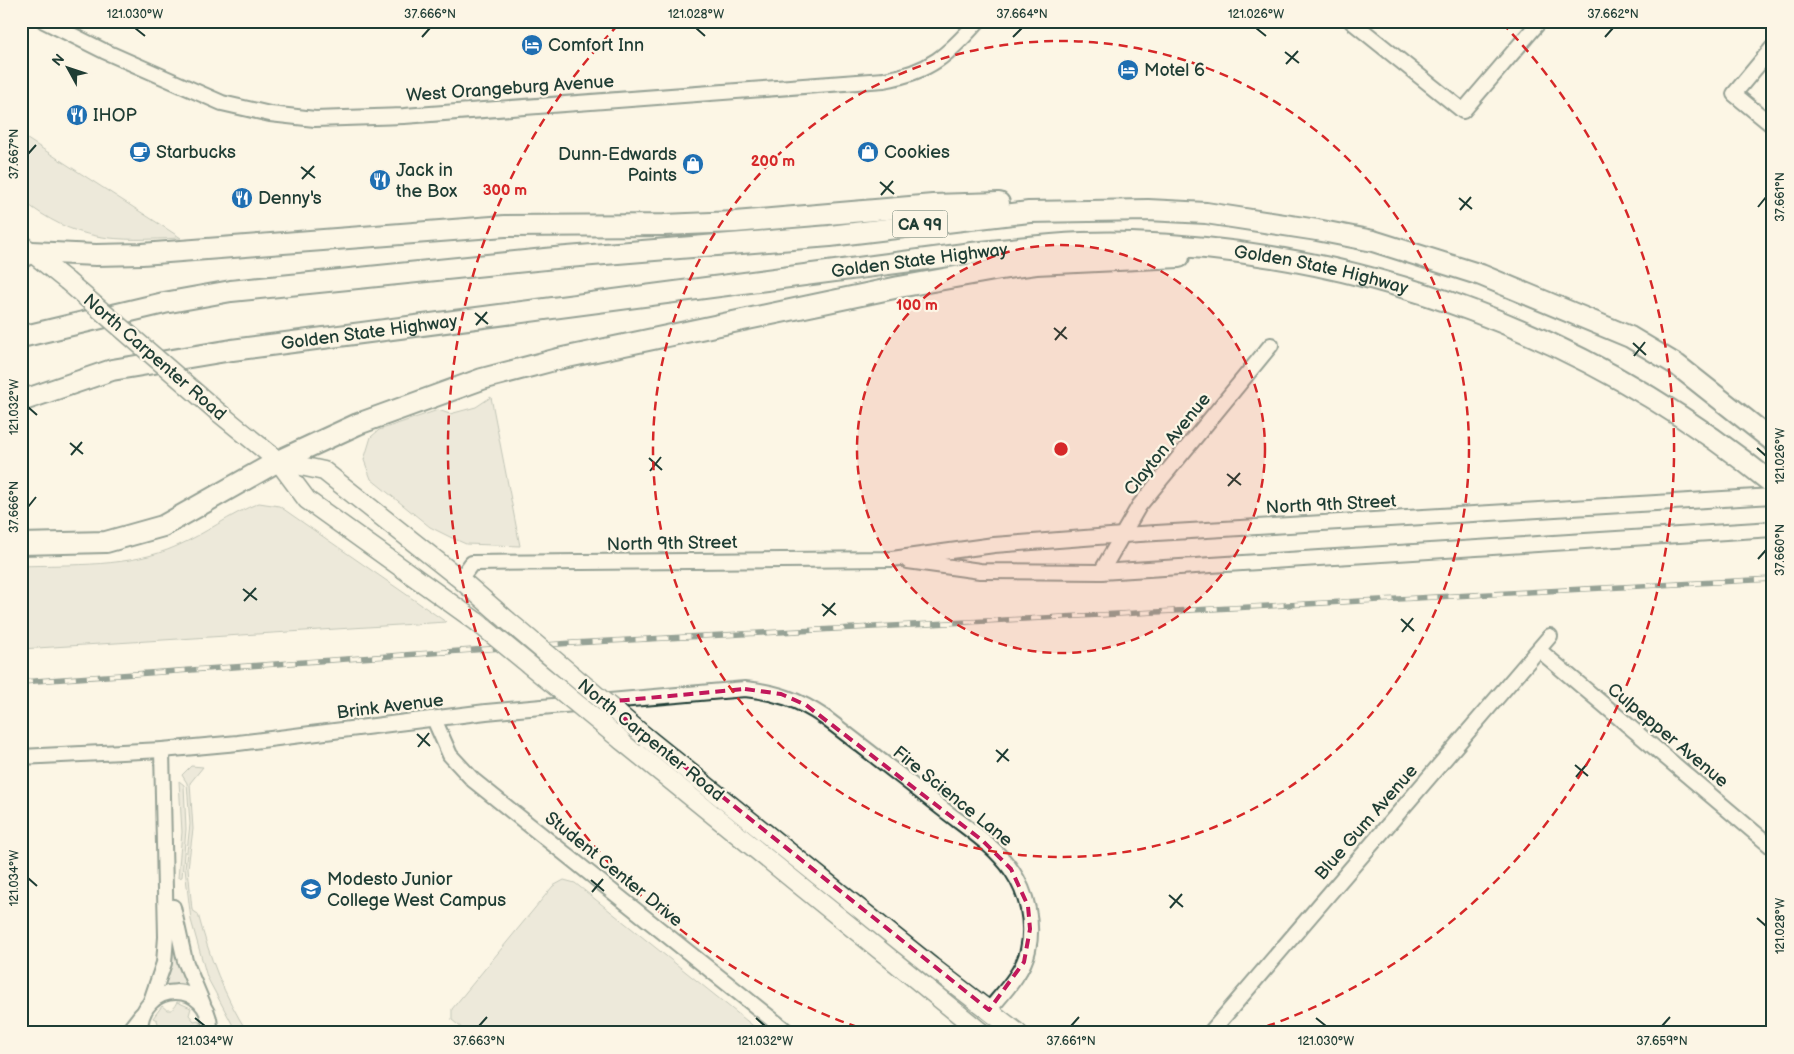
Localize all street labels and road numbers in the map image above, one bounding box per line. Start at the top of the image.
street label: West Orangeburg Avenue [405,71,615,106]
road number: CA 99 [892,210,948,238]
street label: Golden State Highway [830,239,1010,282]
street label: Golden State Highway [1233,241,1412,299]
street label: North Carpenter Road [79,290,230,425]
street label: Golden State Highway [280,310,459,355]
street label: Clayton Avenue [1120,389,1215,500]
street label: North 9th Street [1265,491,1397,518]
street label: North 9th Street [607,532,738,555]
street label: North Carpenter Road [573,675,728,806]
street label: Culpepper Avenue [1603,679,1733,792]
street label: Brink Avenue [336,689,445,723]
street label: Fire Science Lane [889,742,1017,851]
street label: Blue Gum Avenue [1311,760,1422,884]
street label: Student Center Drive [541,807,687,932]

